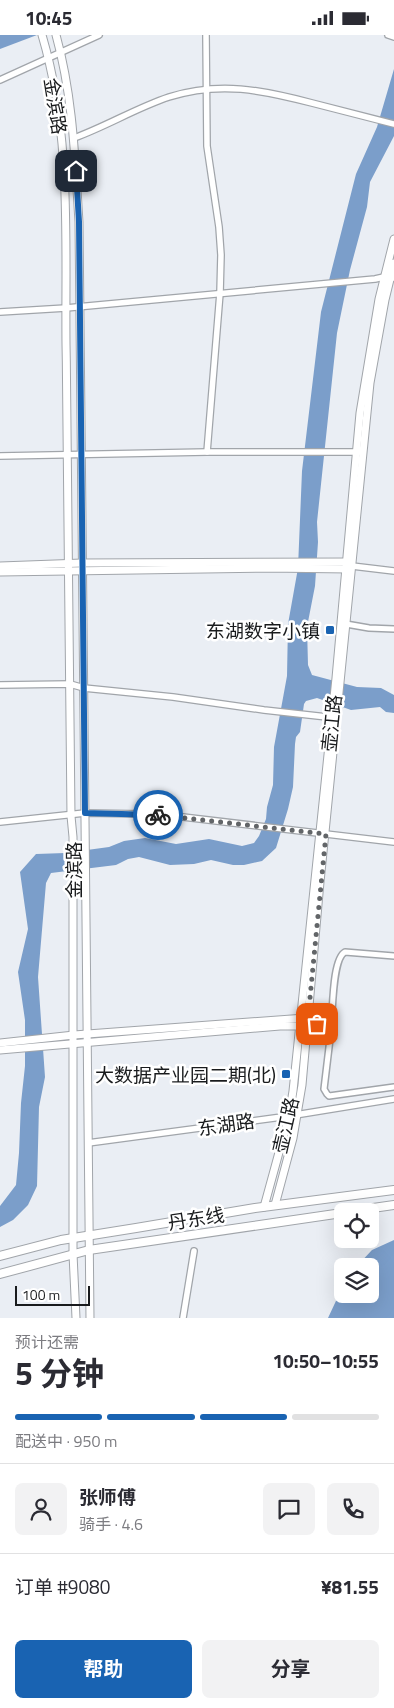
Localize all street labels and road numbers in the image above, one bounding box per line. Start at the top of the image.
street label: 金滨路 [37,76,75,136]
street label: 壶江路 [314,693,348,753]
street label: 金滨路 [59,841,88,899]
street label: 壶江路 [264,1094,306,1156]
street label: 东湖路 [196,1106,256,1142]
street label: 丹东线 [166,1199,226,1237]

